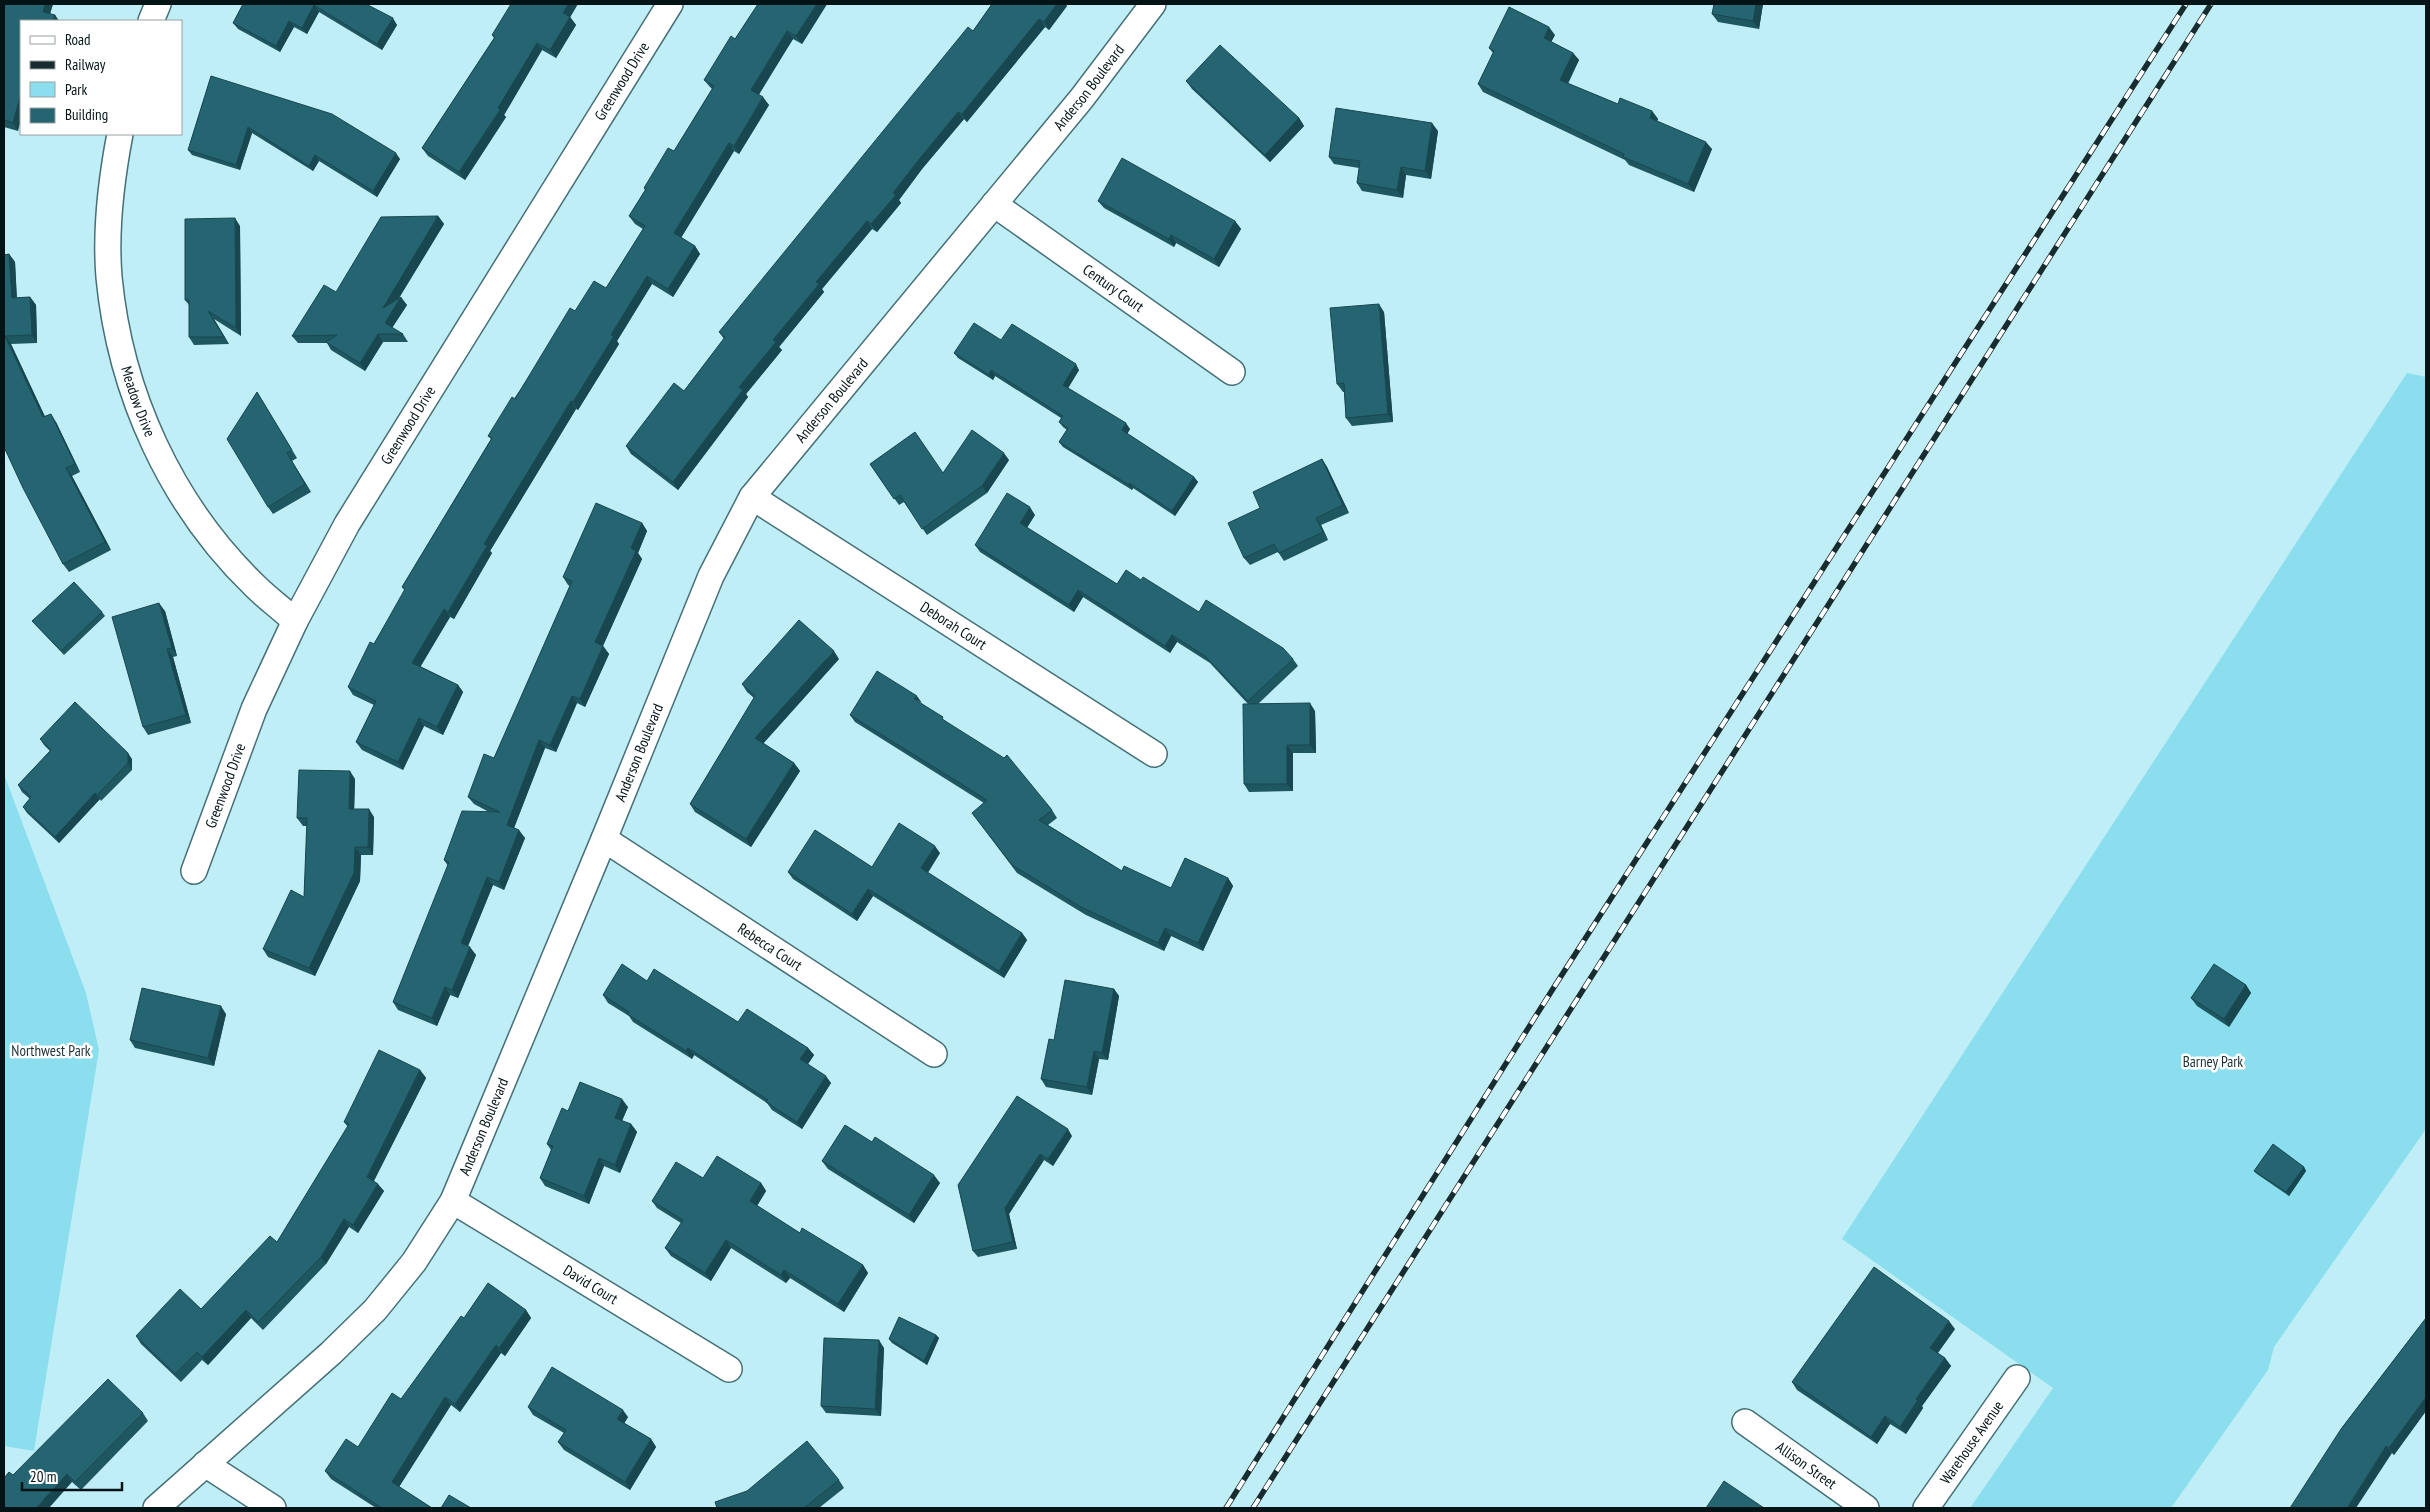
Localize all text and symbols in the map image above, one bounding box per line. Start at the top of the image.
legend [20,20,182,135]
text: Road [65,30,91,49]
street label: Greenwood Drive [590,38,653,124]
street label: Anderson Boulevard [1049,41,1128,134]
text: Railway [65,55,106,74]
text: Park [65,80,87,99]
text: Building [65,105,108,124]
street label: Century Court [1079,260,1148,316]
street label: Anderson Boulevard [791,354,872,446]
street label: Meadow Drive [117,364,160,440]
street label: Greenwood Drive [376,382,439,468]
street label: Deborah Court [917,597,990,654]
street label: Anderson Boulevard [610,701,667,804]
street label: Greenwood Drive [201,740,250,831]
street label: Rebecca Court [734,919,806,975]
park label: Northwest Park [11,1041,91,1060]
park label: Barney Park [2183,1052,2243,1071]
street label: Anderson Boulevard [455,1075,512,1178]
street label: David Court [560,1260,622,1308]
street label: Warehouse Avenue [1936,1397,2007,1488]
street label: Allison Street [1772,1437,1840,1493]
scale bar [22,1460,122,1492]
text: 20 m [30,1467,56,1486]

